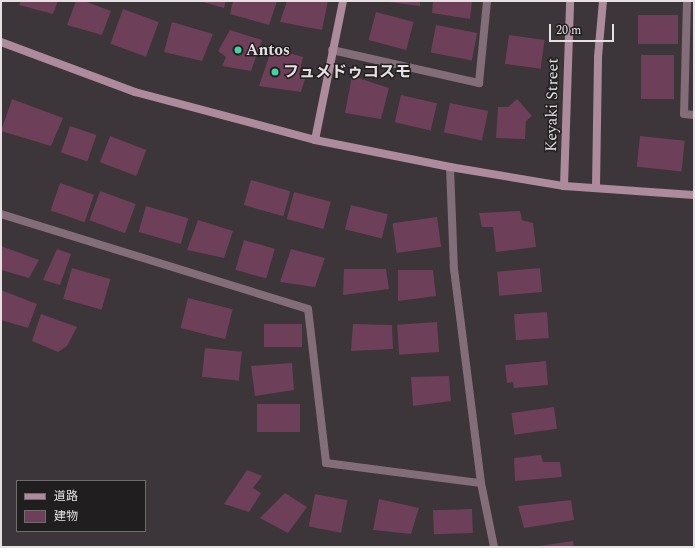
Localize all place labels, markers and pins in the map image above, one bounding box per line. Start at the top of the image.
place label: Antos [246,40,290,60]
marker: Antos [233,45,243,55]
place label: フュメドゥコスモ [283,62,411,82]
marker: フュメドゥコスモ [270,67,280,77]

